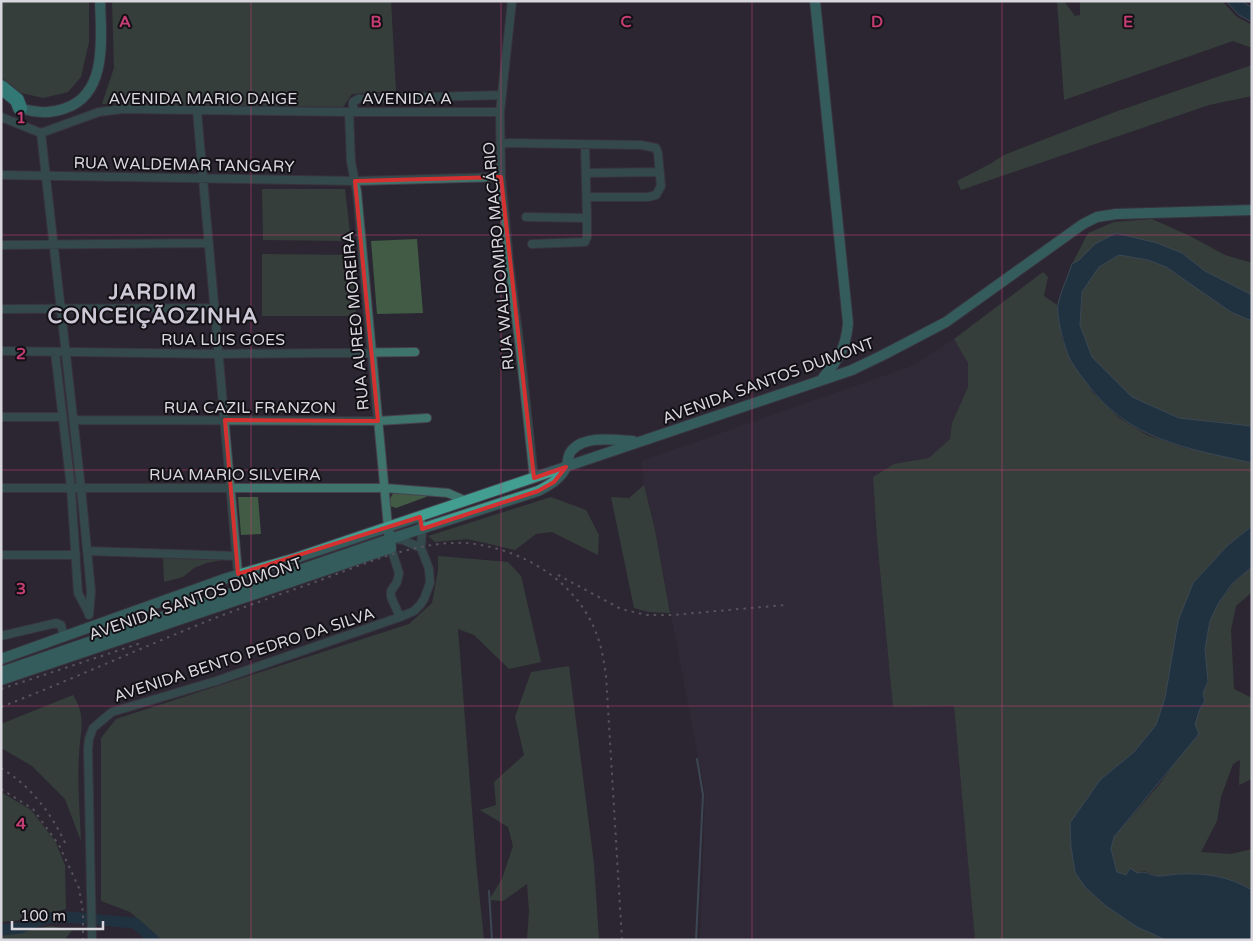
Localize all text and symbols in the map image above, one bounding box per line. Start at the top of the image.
text: A [119,12,131,32]
text: B [370,12,382,32]
text: C [620,12,632,32]
text: D [871,12,883,32]
text: E [1123,12,1133,32]
street label: AVENIDA MARIO DAIGE [109,89,297,109]
street label: AVENIDA A [362,89,452,109]
text: 1 [16,108,26,128]
street label: RUA WALDOMIRO MACÁRIO [479,141,519,371]
street label: RUA WALDEMAR TANGARY [73,153,295,177]
street label: RUA AUREO MOREIRA [338,231,374,411]
district label: JARDIM CONCEIÇÃOZINHA [48,280,258,329]
street label: RUA LUIS GOES [161,330,285,350]
street label: AVENIDA SANTOS DUMONT [660,333,877,429]
text: 2 [16,344,26,364]
street label: RUA CAZIL FRANZON [164,398,336,418]
street label: RUA MARIO SILVEIRA [149,465,321,485]
street label: AVENIDA SANTOS DUMONT [86,553,305,645]
text: 3 [16,579,26,599]
street label: AVENIDA BENTO PEDRO DA SILVA [111,603,377,707]
text: 4 [16,814,26,834]
scale bar [12,898,104,930]
text: 100 m [20,907,66,925]

